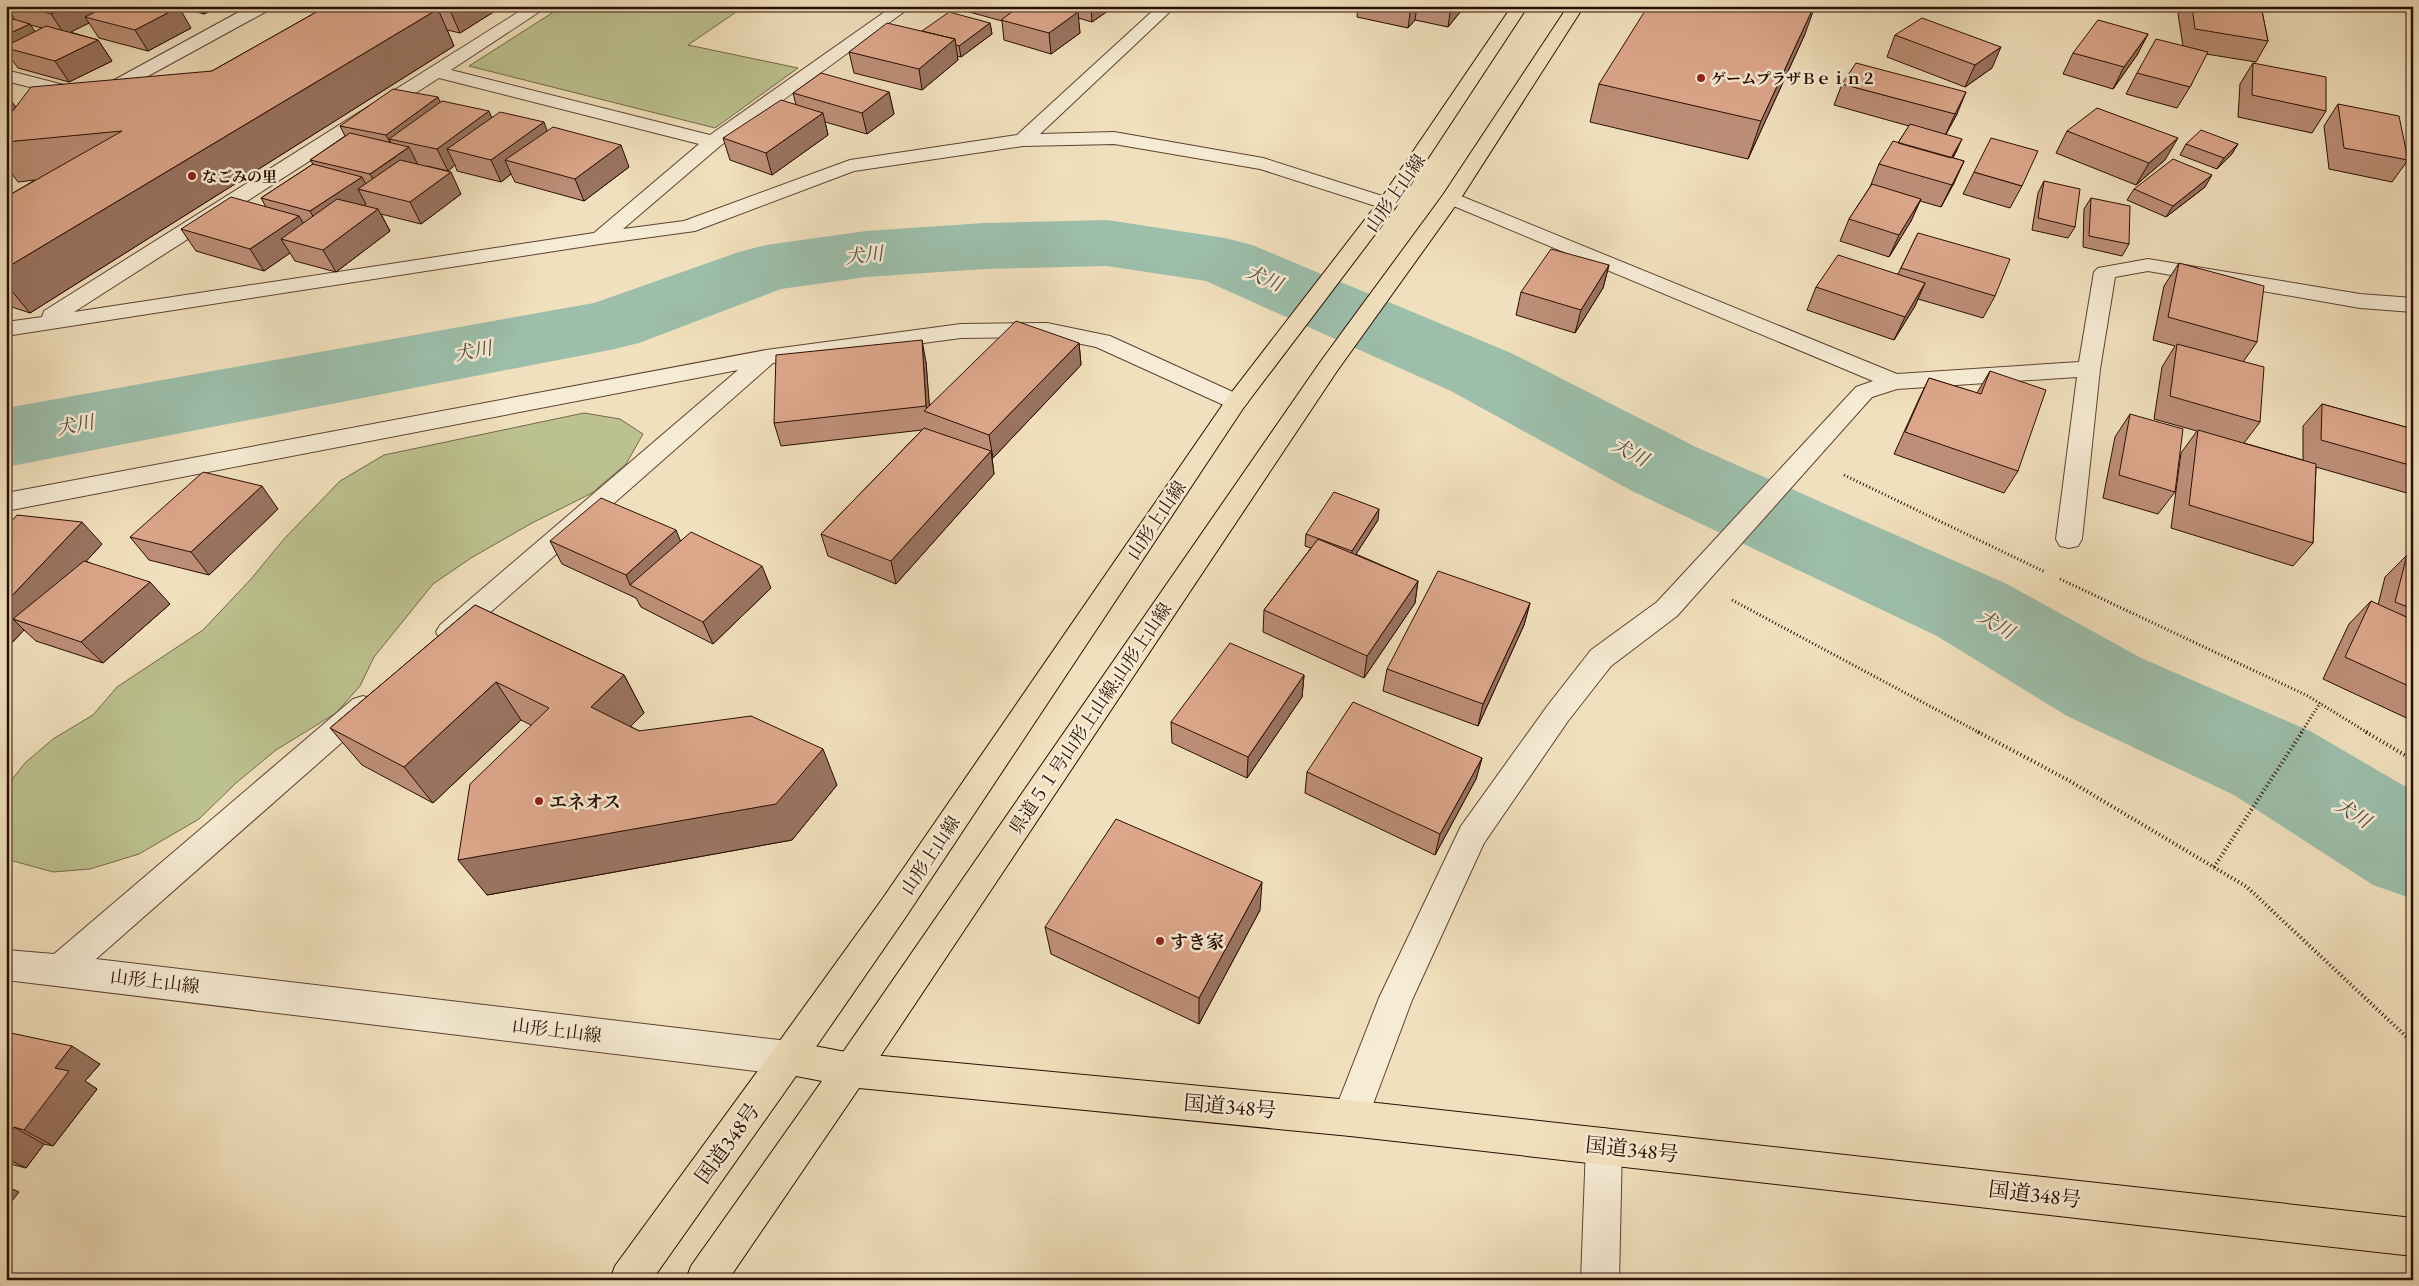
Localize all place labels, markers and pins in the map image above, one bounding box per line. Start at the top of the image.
place label: ゲームプラザＢｅｉｎ２ [1711,69,1876,88]
marker: ゲームプラザＢｅｉｎ２ [1695,72,1707,84]
place label: なごみの里 [202,167,277,186]
marker: なごみの里 [186,170,198,182]
place label: エネオス [549,790,621,813]
marker: エネオス [533,795,545,807]
place label: すき家 [1170,930,1224,953]
marker: すき家 [1154,935,1166,947]

